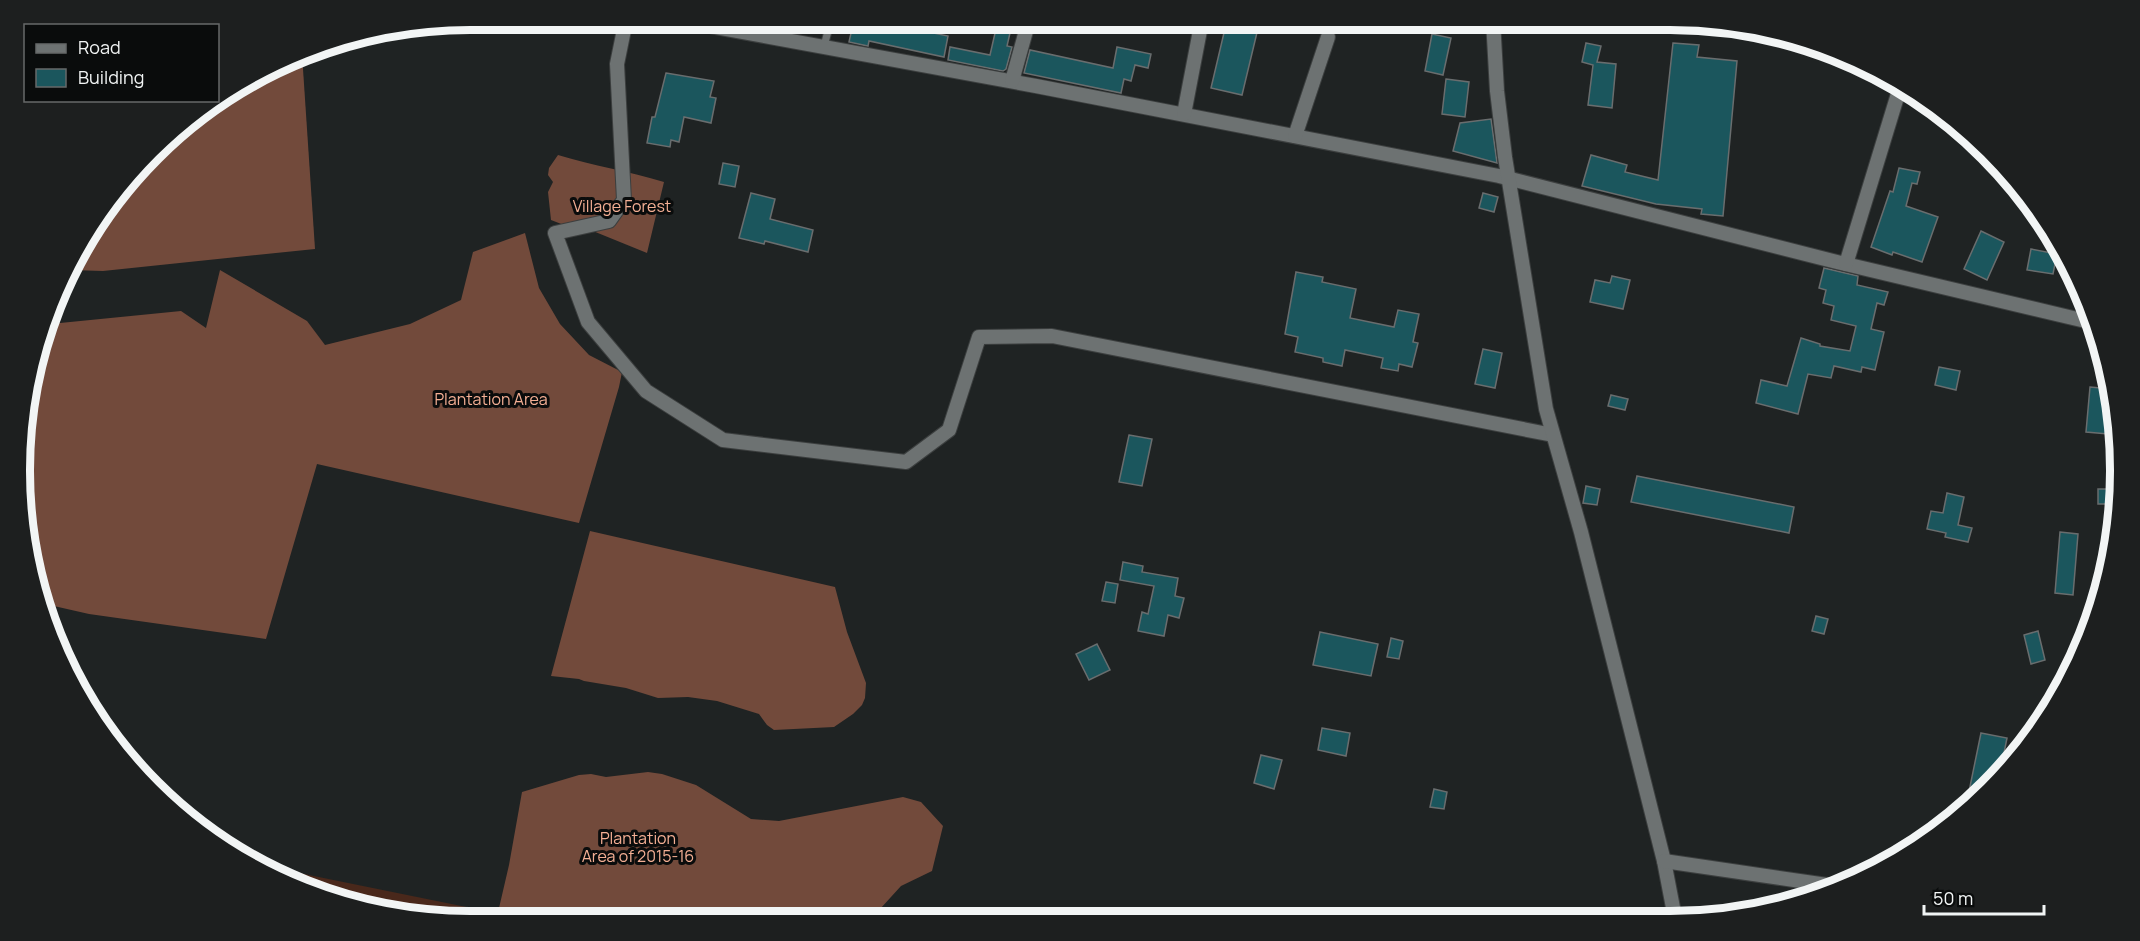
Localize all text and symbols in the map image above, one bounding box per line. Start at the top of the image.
legend [24,24,219,102]
text: Road [78,35,121,59]
text: Building [78,65,144,89]
park label: Village Forest [573,195,671,217]
park label: Plantation Area [434,388,548,410]
park label: Plantation Area of 2015-16 [582,827,694,867]
scale bar [1924,878,2044,916]
text: 50 m [1933,886,1973,910]

